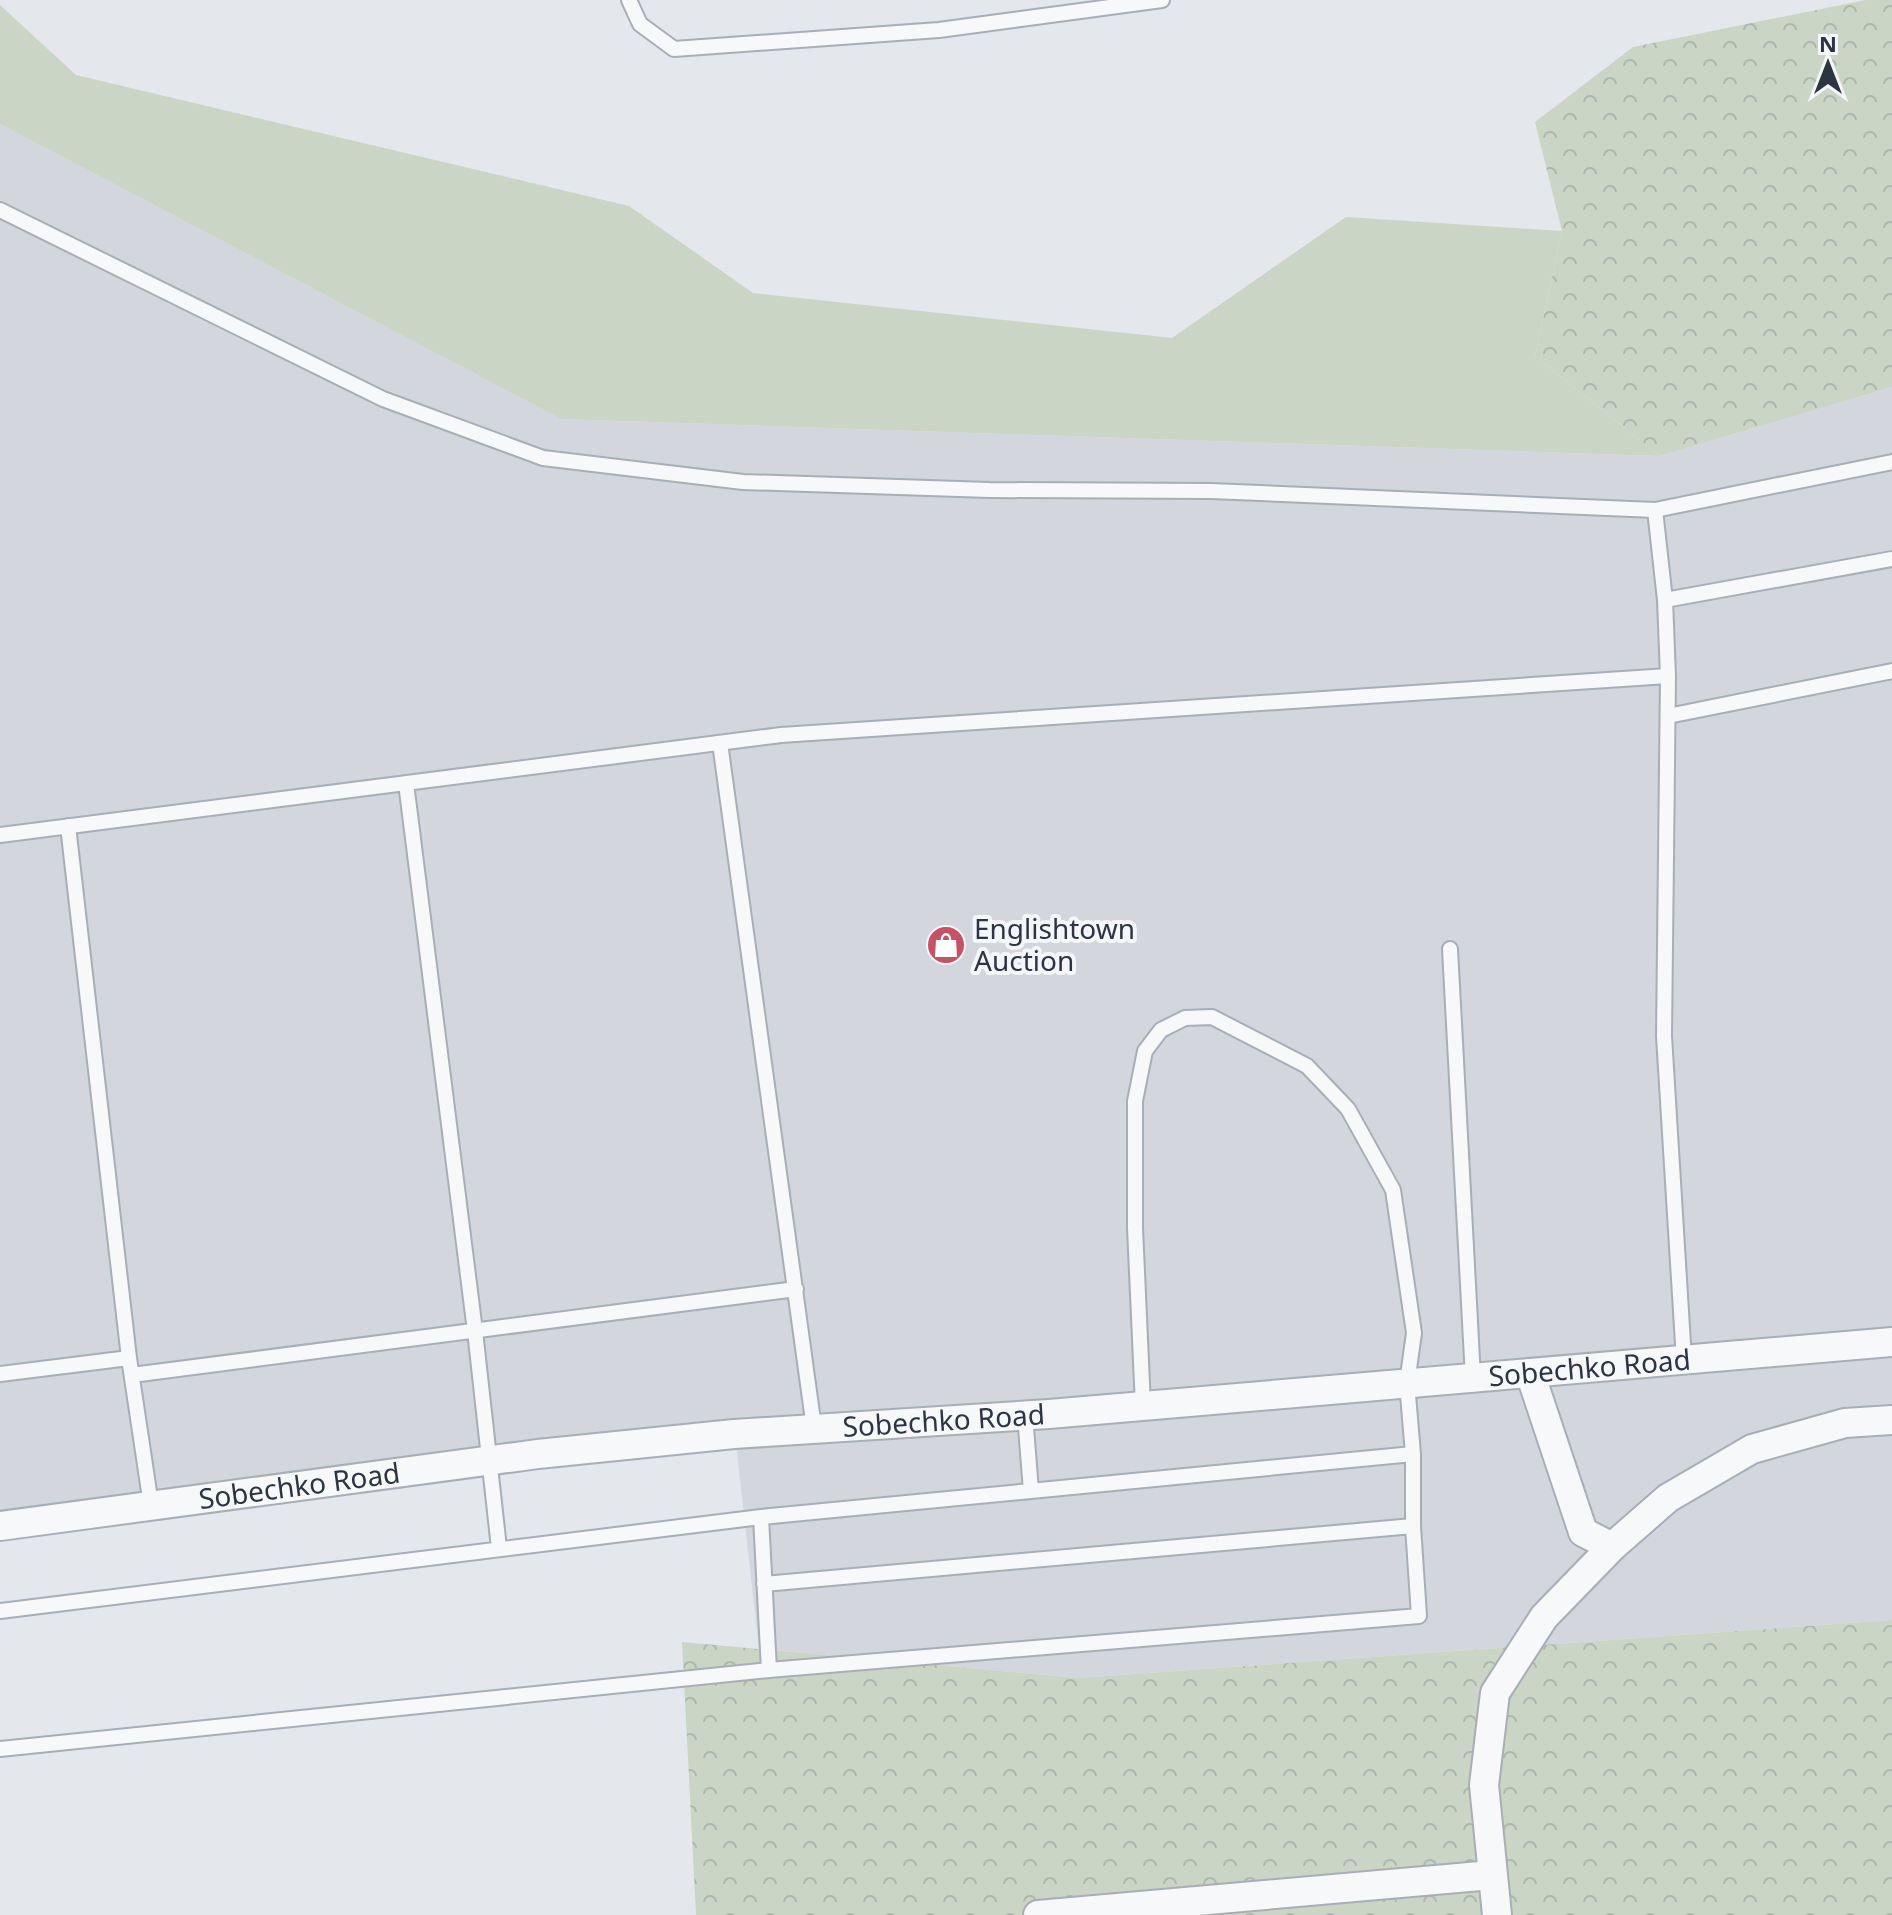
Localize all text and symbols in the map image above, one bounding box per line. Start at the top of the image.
north arrow [1788,24,1868,104]
text: N [1819,28,1837,58]
place label: Englishtown Auction [974,909,1135,979]
shop icon: Englishtown Auction [925,924,967,966]
street label: Sobechko Road [1487,1339,1692,1394]
street label: Sobechko Road [841,1394,1046,1445]
street label: Sobechko Road [196,1453,402,1517]

